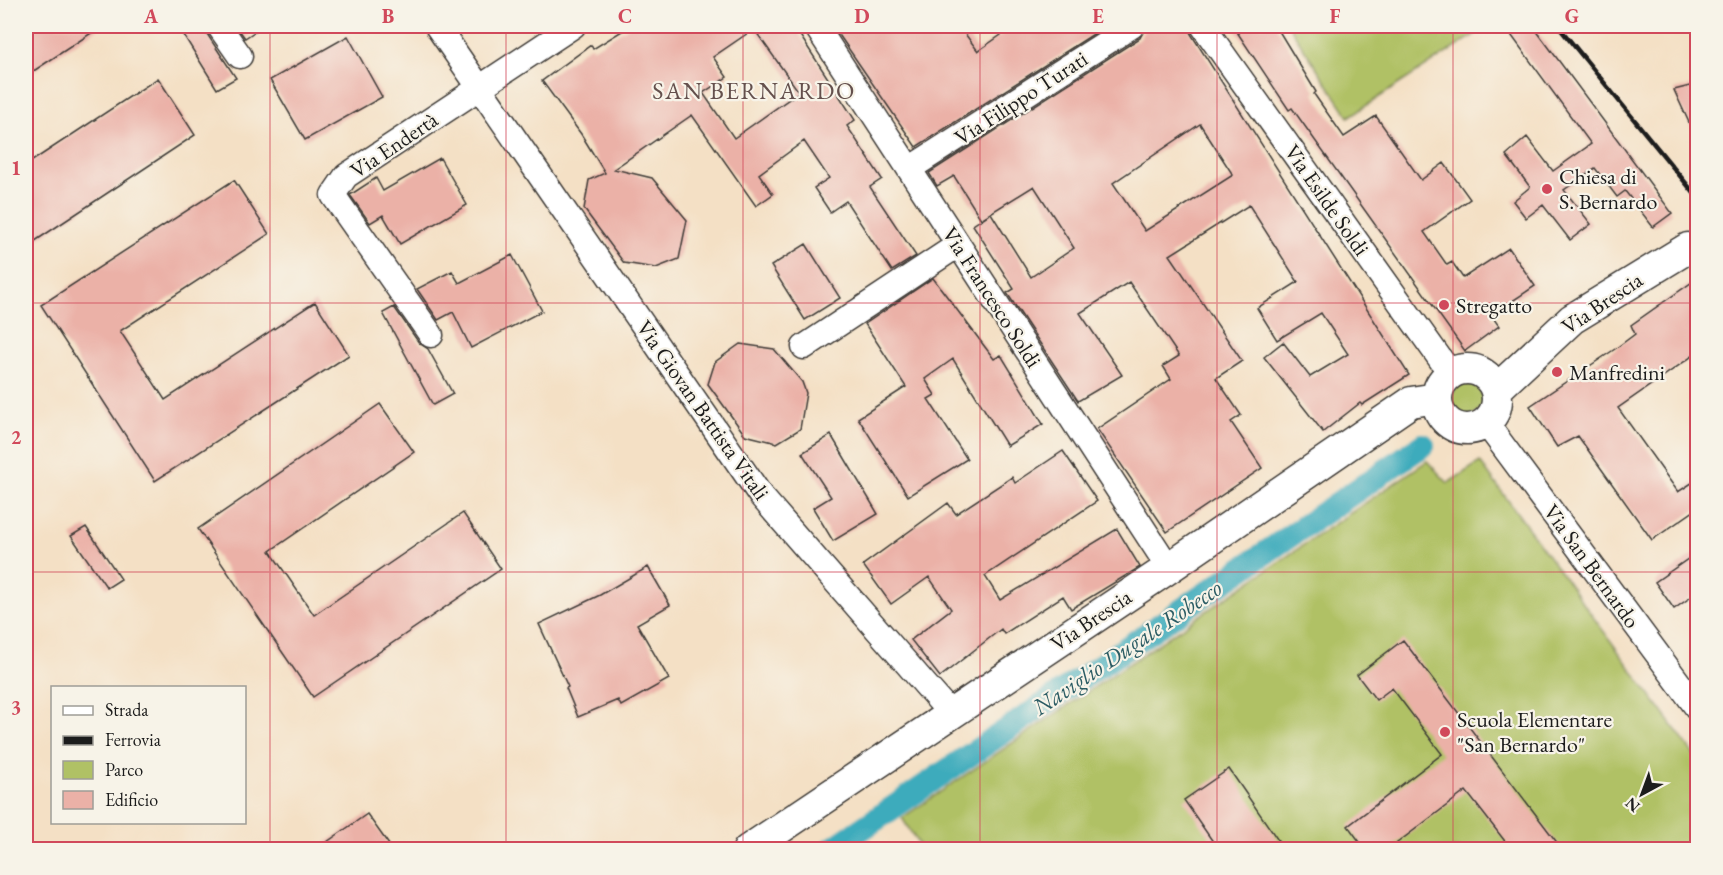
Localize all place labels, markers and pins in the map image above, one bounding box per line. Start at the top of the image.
place label: Chiesa di S. Bernardo [1559,162,1657,216]
marker: Chiesa di S. Bernardo [1540,182,1554,196]
place label: Stregatto [1456,291,1532,320]
marker: Stregatto [1437,298,1451,312]
place label: Manfredini [1569,358,1665,387]
marker: Manfredini [1550,365,1564,379]
place label: Scuola Elementare "San Bernardo" [1457,705,1612,759]
marker: Scuola Elementare "San Bernardo" [1438,725,1452,739]

